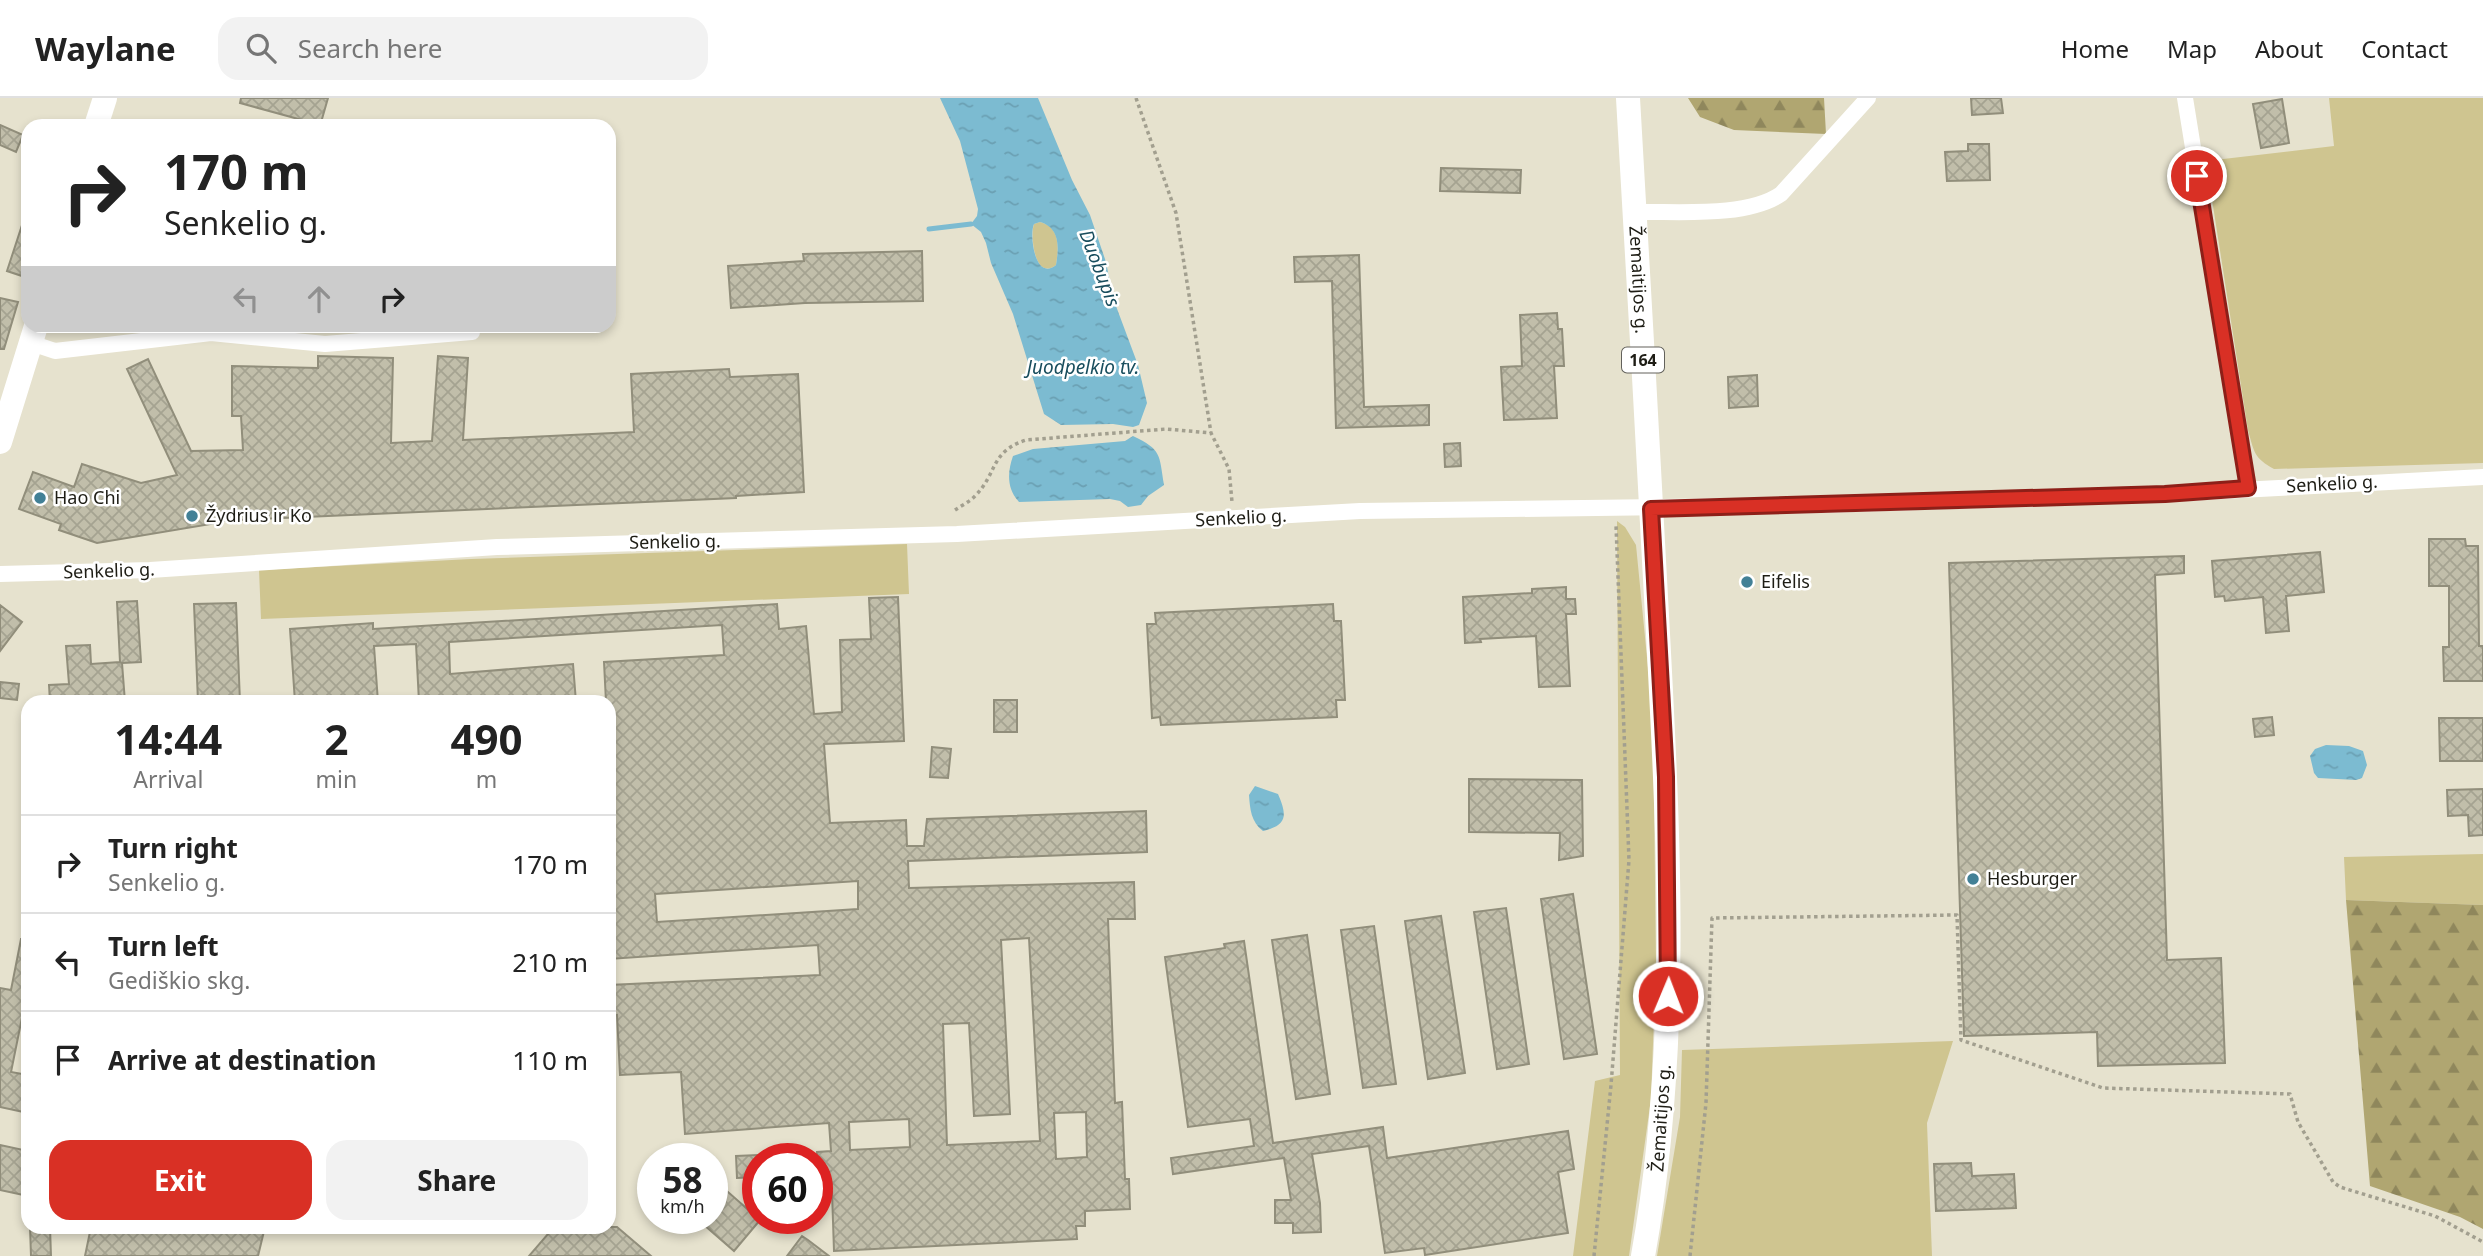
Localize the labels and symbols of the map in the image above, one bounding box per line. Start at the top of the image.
pin [2167,146,2227,206]
street label: Žemaitijos g. [1624,225,1654,334]
water label: Duobupis [1073,226,1127,310]
road number: 164 [1622,348,1664,372]
water label: Juodpelkio tv. [1024,354,1139,380]
street label: Senkelio g. [2286,469,2378,497]
place label: Hao Chi [54,485,120,509]
marker: Hao Chi [32,490,48,506]
place label: Žydrius ir Ko [206,503,312,527]
street label: Senkelio g. [1195,503,1287,531]
marker: Žydrius ir Ko [184,508,200,524]
street label: Senkelio g. [629,528,721,554]
street label: Senkelio g. [63,556,155,584]
place label: Eifelis [1761,569,1810,593]
marker: Eifelis [1739,574,1755,590]
place label: Hesburger [1987,866,2078,890]
marker: Hesburger [1965,871,1981,887]
position arrow [1631,959,1705,1033]
street label: Žemaitijos g. [1644,1063,1676,1173]
speed limit sign: 60 [742,1143,833,1234]

